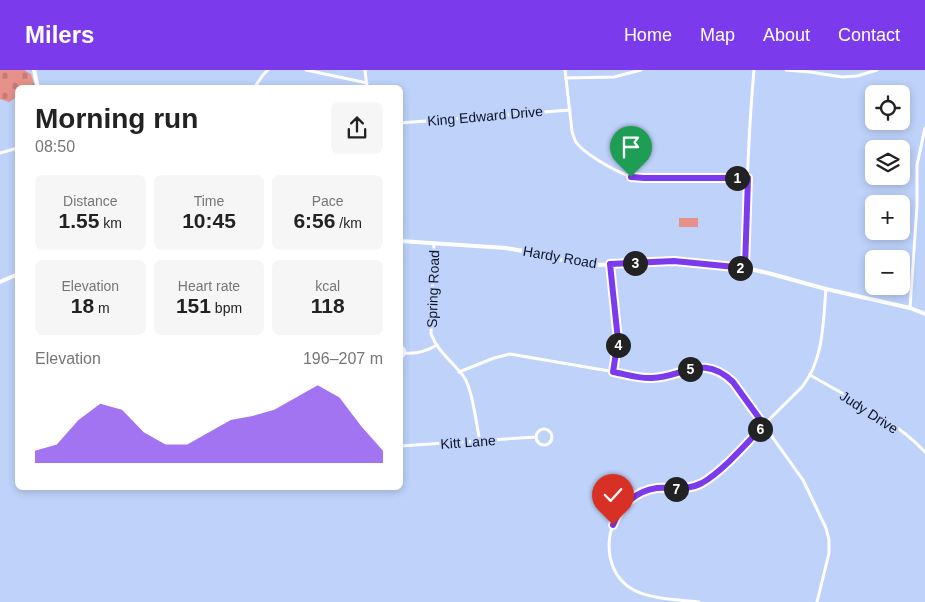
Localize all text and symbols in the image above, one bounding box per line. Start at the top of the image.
text: Milers [25,21,94,48]
text: Home [624,25,672,45]
text: Map [700,25,735,45]
text: About [763,25,810,45]
text: Contact [838,25,900,45]
map controls [865,85,910,295]
button: locate [865,85,910,130]
button: share [331,102,383,154]
text: Morning run [35,103,198,134]
street label: King Edward Drive [427,103,544,129]
pin [610,126,652,177]
icon: arrive [617,133,645,161]
text: 08:50 [35,138,75,155]
button: layers [865,140,910,185]
pin: 1 [724,166,750,190]
text: 1 [734,170,741,186]
text: Distance [63,193,118,209]
text: Time [194,193,224,209]
text: Pace [312,193,344,209]
button: + [865,195,910,240]
text: 1.55 [59,209,99,232]
text: 10:45 [182,209,236,232]
text: 6:56 [293,209,335,232]
text: km [99,215,122,231]
text: /km [335,215,362,231]
street label: Hardy Road [522,243,598,271]
street label: Spring Road [424,250,442,328]
pin: 3 [622,250,648,276]
button: − [865,250,910,295]
text: 3 [632,255,639,271]
pin: 2 [728,256,752,280]
text: 2 [737,260,744,276]
text: Elevation [62,278,119,294]
text: Heart rate [178,278,240,294]
text: kcal [315,278,340,294]
text: 18 [71,294,94,317]
text: 151 [176,294,211,317]
text: 118 [311,294,345,317]
text: m [94,300,110,316]
text: bpm [211,300,242,316]
pin: 4 [606,332,630,358]
text: 4 [615,337,622,353]
text: Elevation [35,350,101,367]
text: 196–207 m [303,350,383,367]
pin: 5 [678,356,702,382]
text: 5 [687,361,694,377]
street label: Judy Drive [837,387,901,437]
pin: 6 [748,416,772,442]
text: 6 [757,421,764,437]
street label: Kitt Lane [440,432,496,452]
pin [592,474,634,525]
pin: 7 [664,476,688,502]
icon: check [599,481,627,509]
text: 7 [673,481,680,497]

